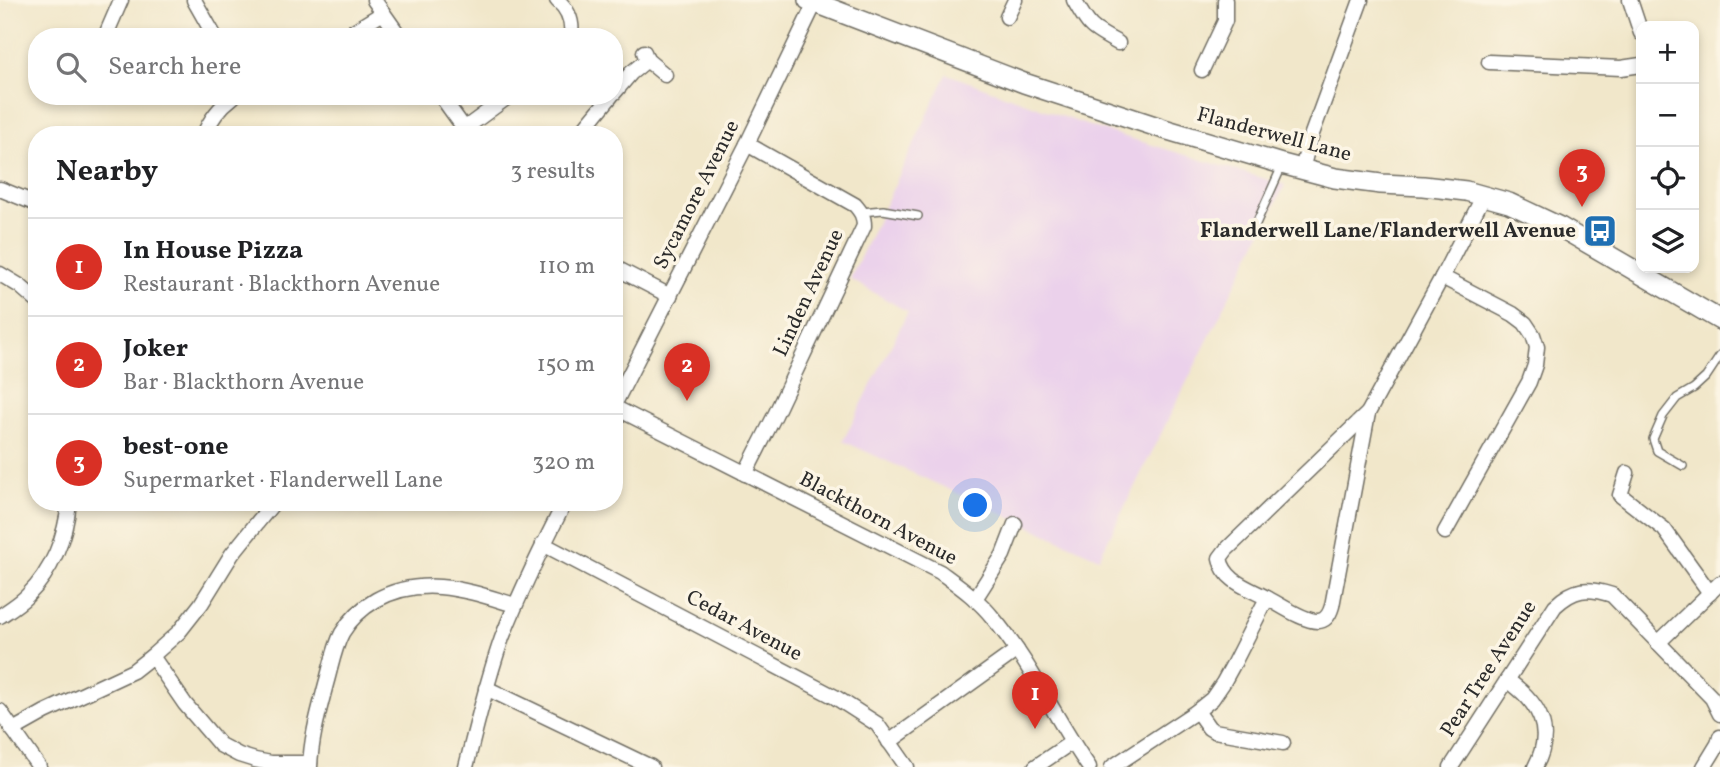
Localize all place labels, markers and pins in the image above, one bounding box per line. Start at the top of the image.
pin: 3 [1559,149,1605,207]
bus stop icon: Flanderwell Lane/Flanderwell Avenue [1581,212,1619,250]
place label: Flanderwell Lane/Flanderwell Avenue [1200,217,1576,246]
pin: 2 [664,343,710,401]
pin: 1 [1012,671,1058,729]

